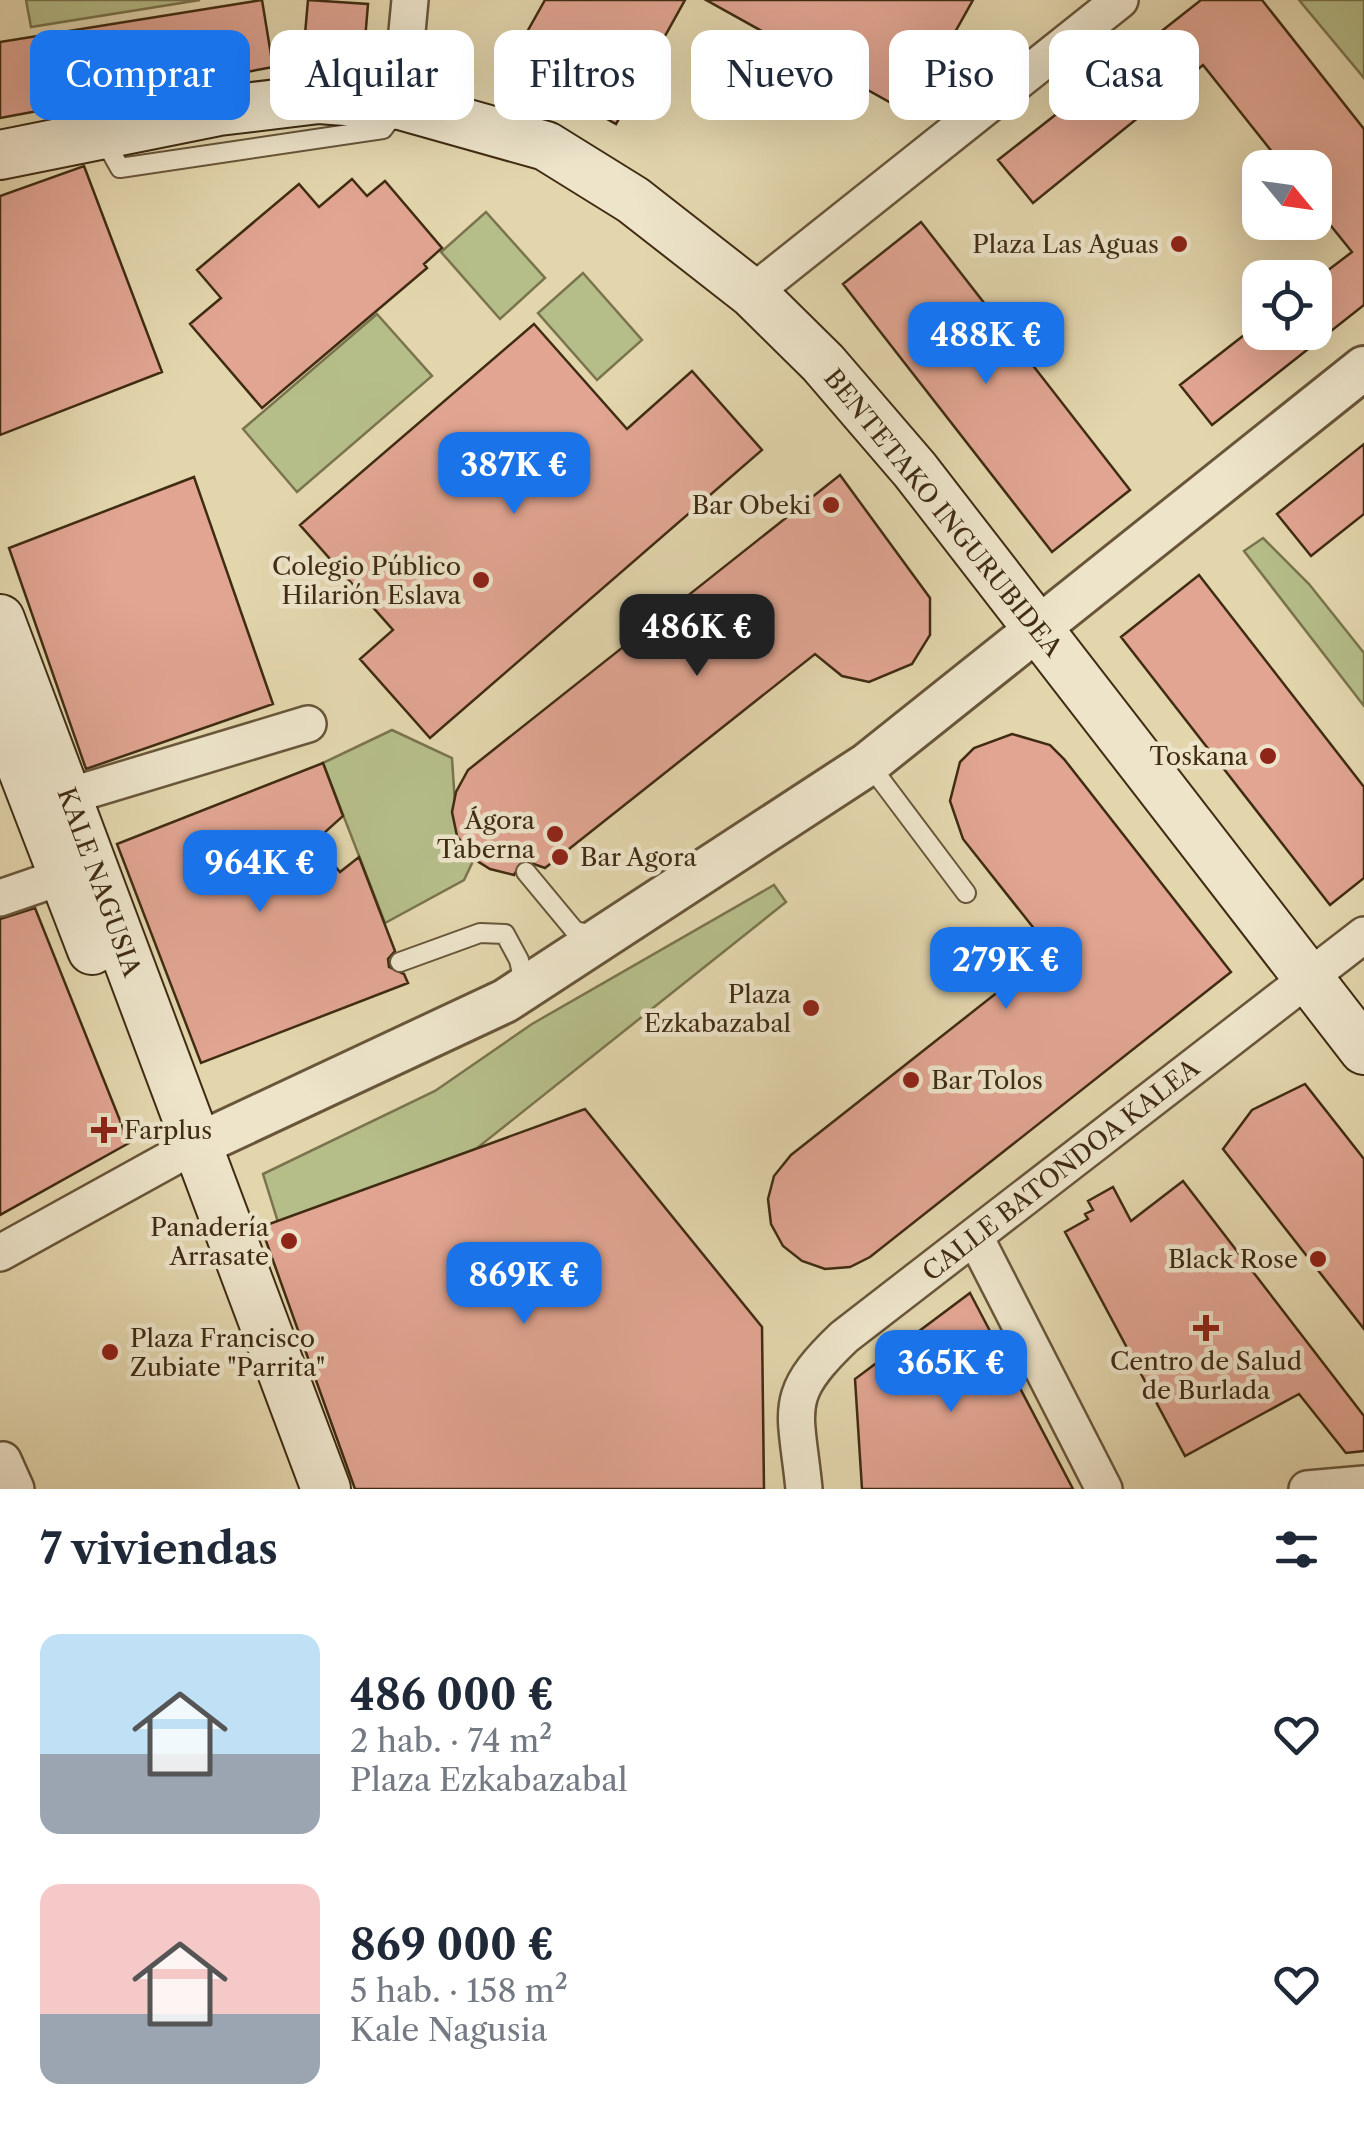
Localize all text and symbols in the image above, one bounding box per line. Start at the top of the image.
chip: Comprar [30,30,250,120]
chip: Alquilar [270,30,474,120]
chip: Filtros [494,30,671,120]
chip: Nuevo [691,30,869,120]
chip: Piso [889,30,1029,120]
chip: Casa [1049,30,1199,120]
north arrow [1242,150,1332,240]
map controls [1242,150,1332,350]
place label: Plaza Las Aguas [972,229,1159,260]
marker: Plaza Las Aguas [1168,233,1190,255]
button: locate [1242,260,1332,350]
pin: 488K € [905,302,1067,387]
text: 488K € [930,315,1042,354]
street label: BENTETAKO INGURUBIDEA [817,363,1069,663]
pin: 387K € [433,432,595,517]
text: 387K € [460,445,568,484]
place label: Bar Obeki [692,490,811,521]
marker: Bar Obeki [820,494,842,516]
place label: Colegio Público Hilarión Eslava [272,551,462,611]
marker: Colegio Público Hilarión Eslava [470,569,492,591]
pin: 486K € [616,594,778,679]
text: 486K € [642,607,752,646]
place label: Toskana [1150,741,1249,772]
marker: Toskana [1257,745,1279,767]
street label: KALE NAGUSIA [50,783,148,981]
place label: Ágora Taberna [437,805,536,865]
marker: Ágora Taberna [544,823,566,845]
pin: 964K € [179,830,341,915]
place label: Bar Agora [580,842,698,873]
text: 964K € [205,843,315,882]
marker: Bar Agora [549,846,571,868]
pin: 279K € [925,927,1087,1012]
text: 279K € [952,940,1060,979]
place label: Plaza Ezkabazabal [644,979,792,1039]
marker: Plaza Ezkabazabal [800,997,822,1019]
street label: CALLE BATONDOA KALEA [917,1052,1206,1288]
place label: Bar Tolos [931,1065,1043,1096]
marker: Bar Tolos [900,1069,922,1091]
place label: Farplus [124,1115,212,1146]
marker: Farplus [93,1119,115,1141]
place label: Panadería Arrasate [150,1212,270,1272]
marker: Panadería Arrasate [278,1230,300,1252]
pin: 869K € [443,1242,605,1327]
place label: Black Rose [1168,1244,1298,1275]
marker: Black Rose [1307,1248,1329,1270]
text: 869K € [468,1255,580,1294]
marker: Centro de Salud de Burlada [1193,1315,1219,1341]
place label: Plaza Francisco Zubiate "Parrita" [130,1323,325,1383]
pin: 365K € [870,1330,1032,1415]
marker: Plaza Francisco Zubiate "Parrita" [99,1341,121,1363]
text: 365K € [897,1343,1005,1382]
place label: Centro de Salud de Burlada [1110,1346,1302,1406]
icon: filters [1269,1522,1324,1577]
text: 7 viviendas [40,1523,278,1575]
text: 486 000 € [350,1669,554,1721]
icon: home [120,1674,240,1794]
icon: heart [1269,1707,1324,1762]
text: 2 hab. · 74 m² [350,1721,552,1760]
text: Plaza Ezkabazabal [350,1760,628,1799]
text: 869 000 € [350,1919,554,1971]
icon: home [120,1924,240,2044]
icon: heart [1269,1957,1324,2012]
text: 5 hab. · 158 m² [350,1971,568,2010]
text: Kale Nagusia [350,2010,547,2049]

